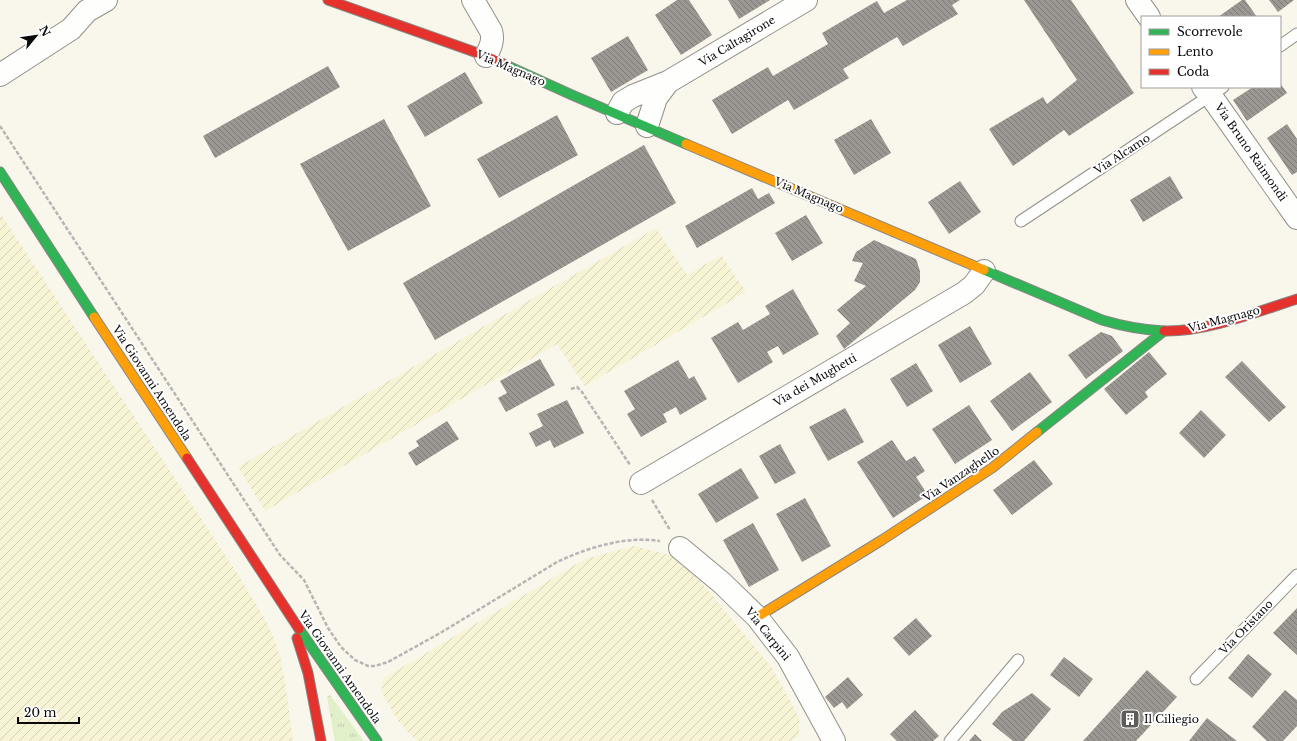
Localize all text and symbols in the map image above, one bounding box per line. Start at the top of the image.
street label: Via Caltagirone [695,13,778,70]
north arrow [16,16,56,56]
legend [1141,16,1281,88]
text: N [36,23,54,40]
text: Scorrevole [1177,24,1243,39]
text: Lento [1177,44,1213,59]
street label: Via Magnago [474,47,548,89]
text: Coda [1177,64,1210,79]
street label: Via Bruno Raimondi [1211,99,1290,204]
street label: Via Alcamo [1090,131,1153,178]
street label: Via Magnago [772,174,846,216]
street label: Via Magnago [1186,303,1261,336]
street label: Via Giovanni Amendola [109,322,195,444]
street label: Via dei Mughetti [770,350,859,410]
street label: Via Vanzaghello [919,443,1002,505]
street label: Via Oristano [1216,597,1276,658]
street label: Via Carpini [742,604,794,664]
street label: Via Giovanni Amendola [295,607,385,727]
scale bar [18,699,79,725]
text: 20 m [24,705,56,720]
building icon: Il Ciliegio [1119,708,1141,730]
place label: Il Ciliegio [1144,712,1199,726]

